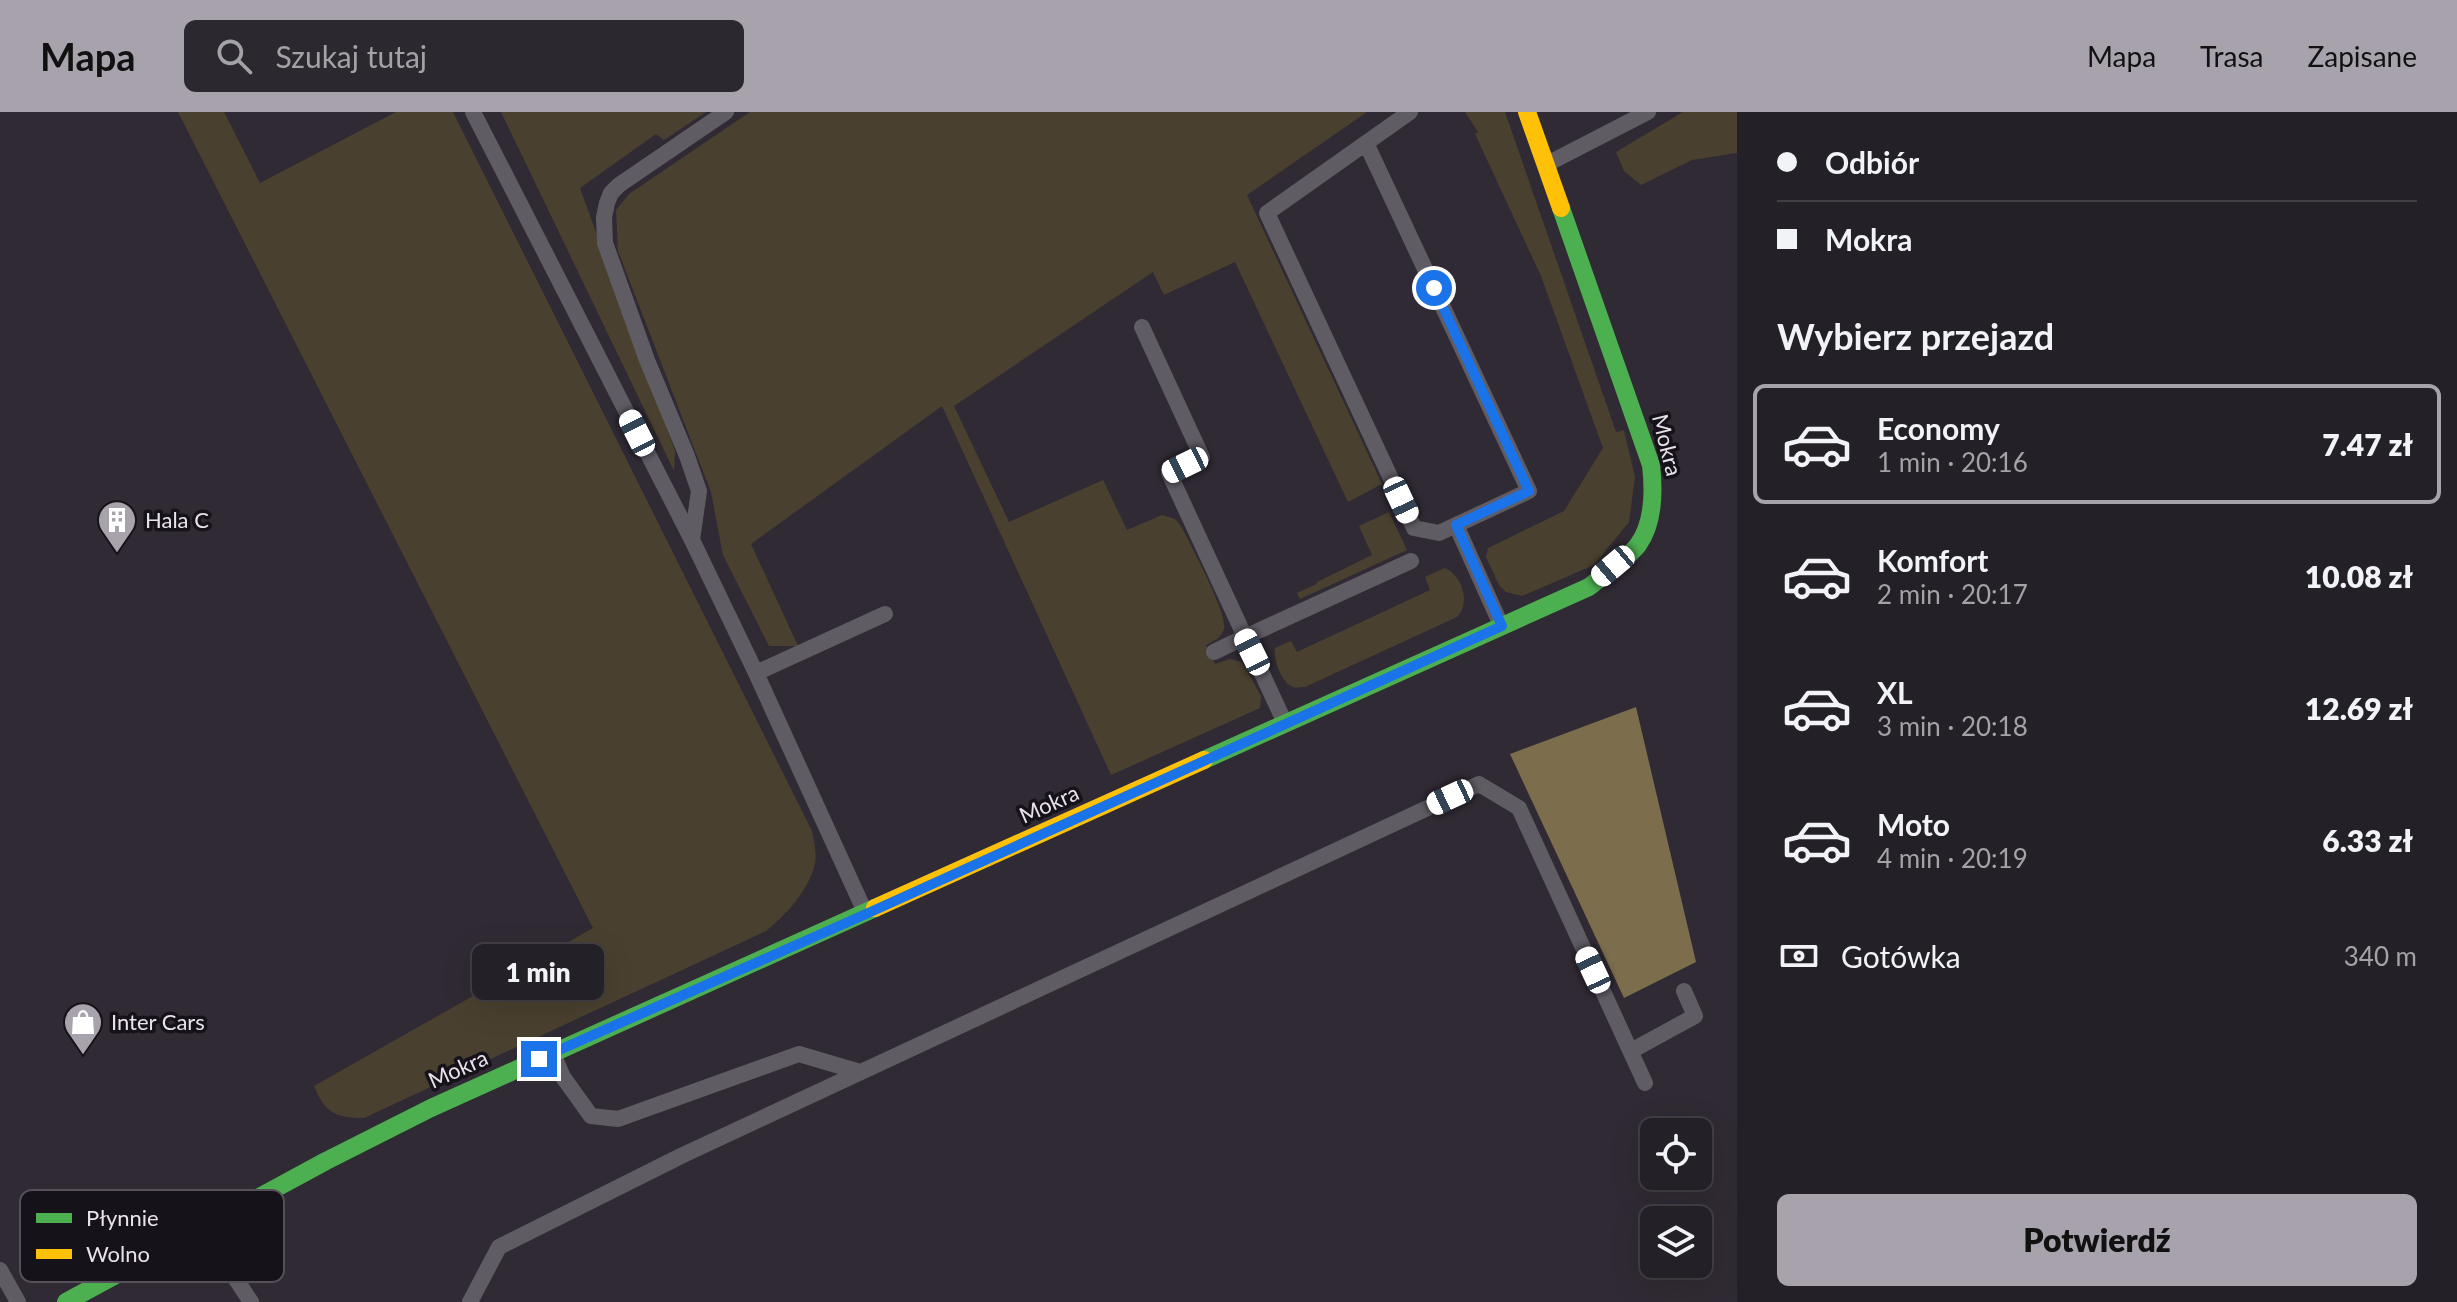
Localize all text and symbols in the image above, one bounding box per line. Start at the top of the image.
search box [184,20,744,92]
text: Mapa [40,33,136,79]
icon: search [212,34,256,78]
text: Szukaj tutaj [276,38,427,74]
text: Mapa [2087,39,2156,73]
text: Trasa [2200,39,2263,73]
text: Zapisane [2307,39,2417,73]
text: Odbiór [1825,144,1919,180]
text: Mokra [1825,221,1912,257]
route start [1416,270,1452,306]
text: Wybierz przejazd [1777,314,2054,358]
car [615,406,659,460]
icon: car [1781,408,1853,480]
text: Economy [1877,410,2000,446]
street label: Mokra [1647,411,1688,478]
text: 7.47 zł [2322,426,2413,462]
car [1158,444,1212,486]
text: 1 min · 20:16 [1877,446,2028,478]
car [1380,473,1422,527]
building icon: Hala C [96,499,138,554]
place label: Hala C [145,506,209,533]
icon: car [1781,540,1853,612]
car [1587,541,1639,591]
text: Komfort [1877,542,1988,578]
text: 10.08 zł [2305,558,2413,594]
text: 2 min · 20:17 [1877,578,2028,610]
car [1231,625,1273,679]
icon: car [1781,672,1853,744]
text: XL [1877,674,1913,710]
text: 12.69 zł [2305,690,2413,726]
text: 3 min · 20:18 [1877,710,2028,742]
car [1423,776,1477,818]
street label: Mokra [1015,778,1083,829]
icon: car [1781,804,1853,876]
text: Moto [1877,806,1950,842]
text: 6.33 zł [2322,822,2413,858]
text: 4 min · 20:19 [1877,842,2028,874]
icon: cash [1777,934,1821,978]
text: Gotówka [1841,938,1961,974]
text: 340 m [2344,940,2417,972]
callout: 1 min [473,943,605,999]
car [1572,943,1614,997]
text: 1 min [506,956,570,988]
shop icon: Inter Cars [62,1001,104,1056]
place label: Inter Cars [111,1008,205,1035]
route end [521,1041,557,1077]
street label: Mokra [424,1043,492,1094]
map controls [1640,1118,1712,1278]
button: locate [1640,1118,1712,1190]
legend [20,1190,284,1282]
button: Potwierdź [1777,1194,2417,1286]
text: Płynnie [86,1204,159,1231]
button: layers [1640,1206,1712,1278]
text: Wolno [86,1240,150,1267]

